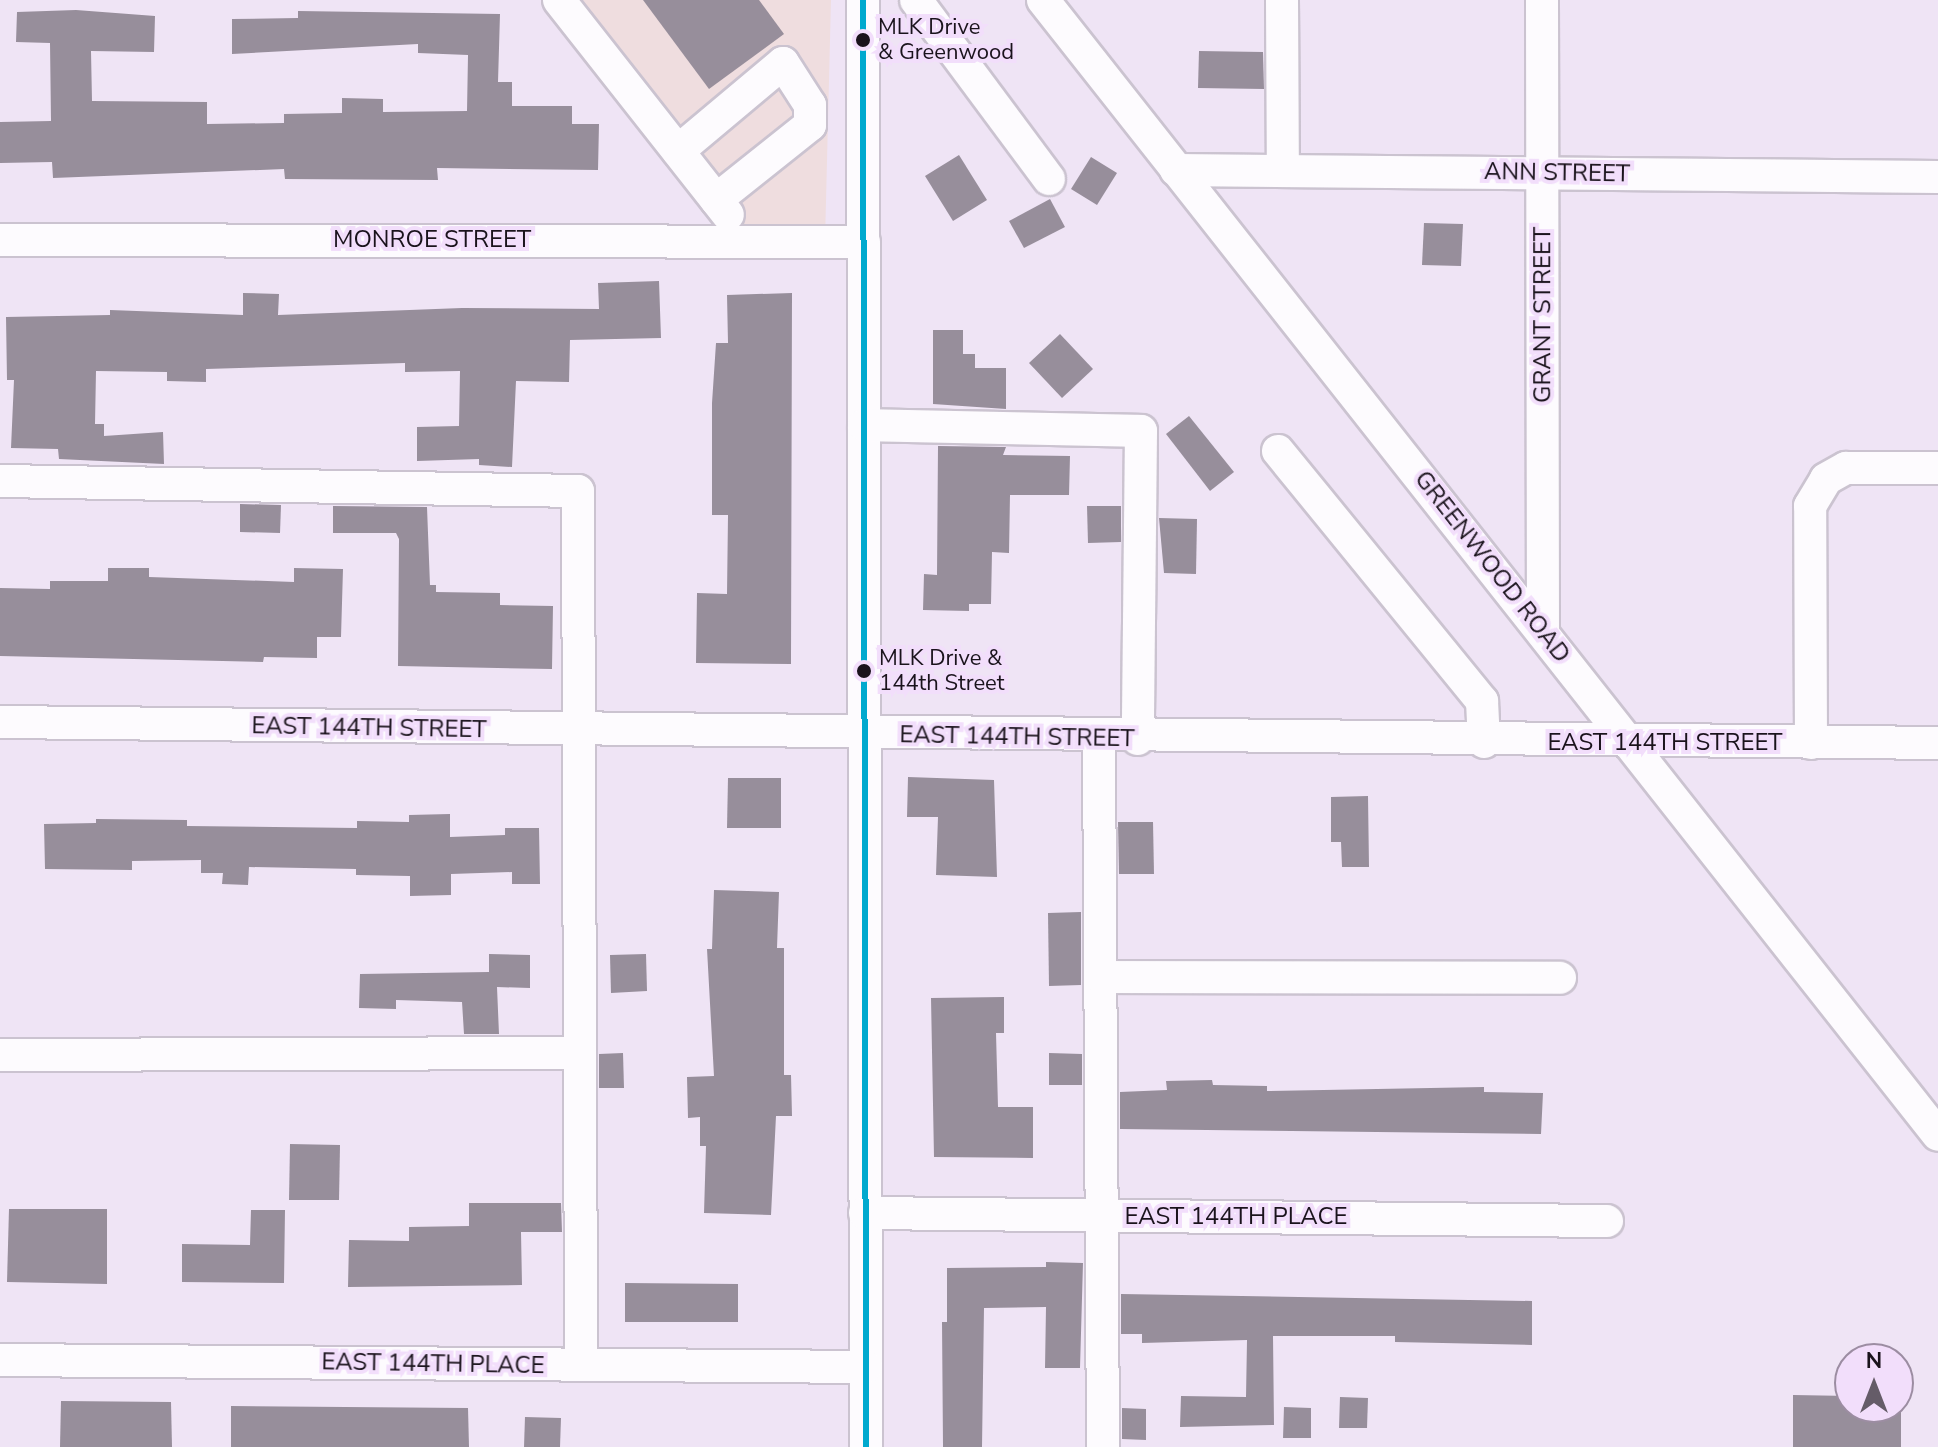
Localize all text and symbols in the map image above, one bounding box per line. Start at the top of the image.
place label: MLK Drive & Greenwood [878,14,1014,66]
marker: MLK Drive & Greenwood [855,32,871,48]
street label: ANN STREET [1484,157,1630,189]
street label: MONROE STREET [333,226,531,254]
street label: GRANT STREET [1529,227,1557,403]
street label: GREENWOOD ROAD [1408,465,1576,669]
place label: MLK Drive & 144th Street [879,645,1004,696]
marker: MLK Drive & 144th Street [856,663,872,679]
street label: EAST 144TH STREET [251,712,487,744]
street label: EAST 144TH STREET [899,721,1135,753]
street label: EAST 144TH STREET [1547,729,1783,757]
street label: EAST 144TH PLACE [1124,1203,1348,1231]
north arrow [1834,1343,1914,1423]
text: N [1866,1346,1882,1376]
street label: EAST 144TH PLACE [321,1348,545,1380]

